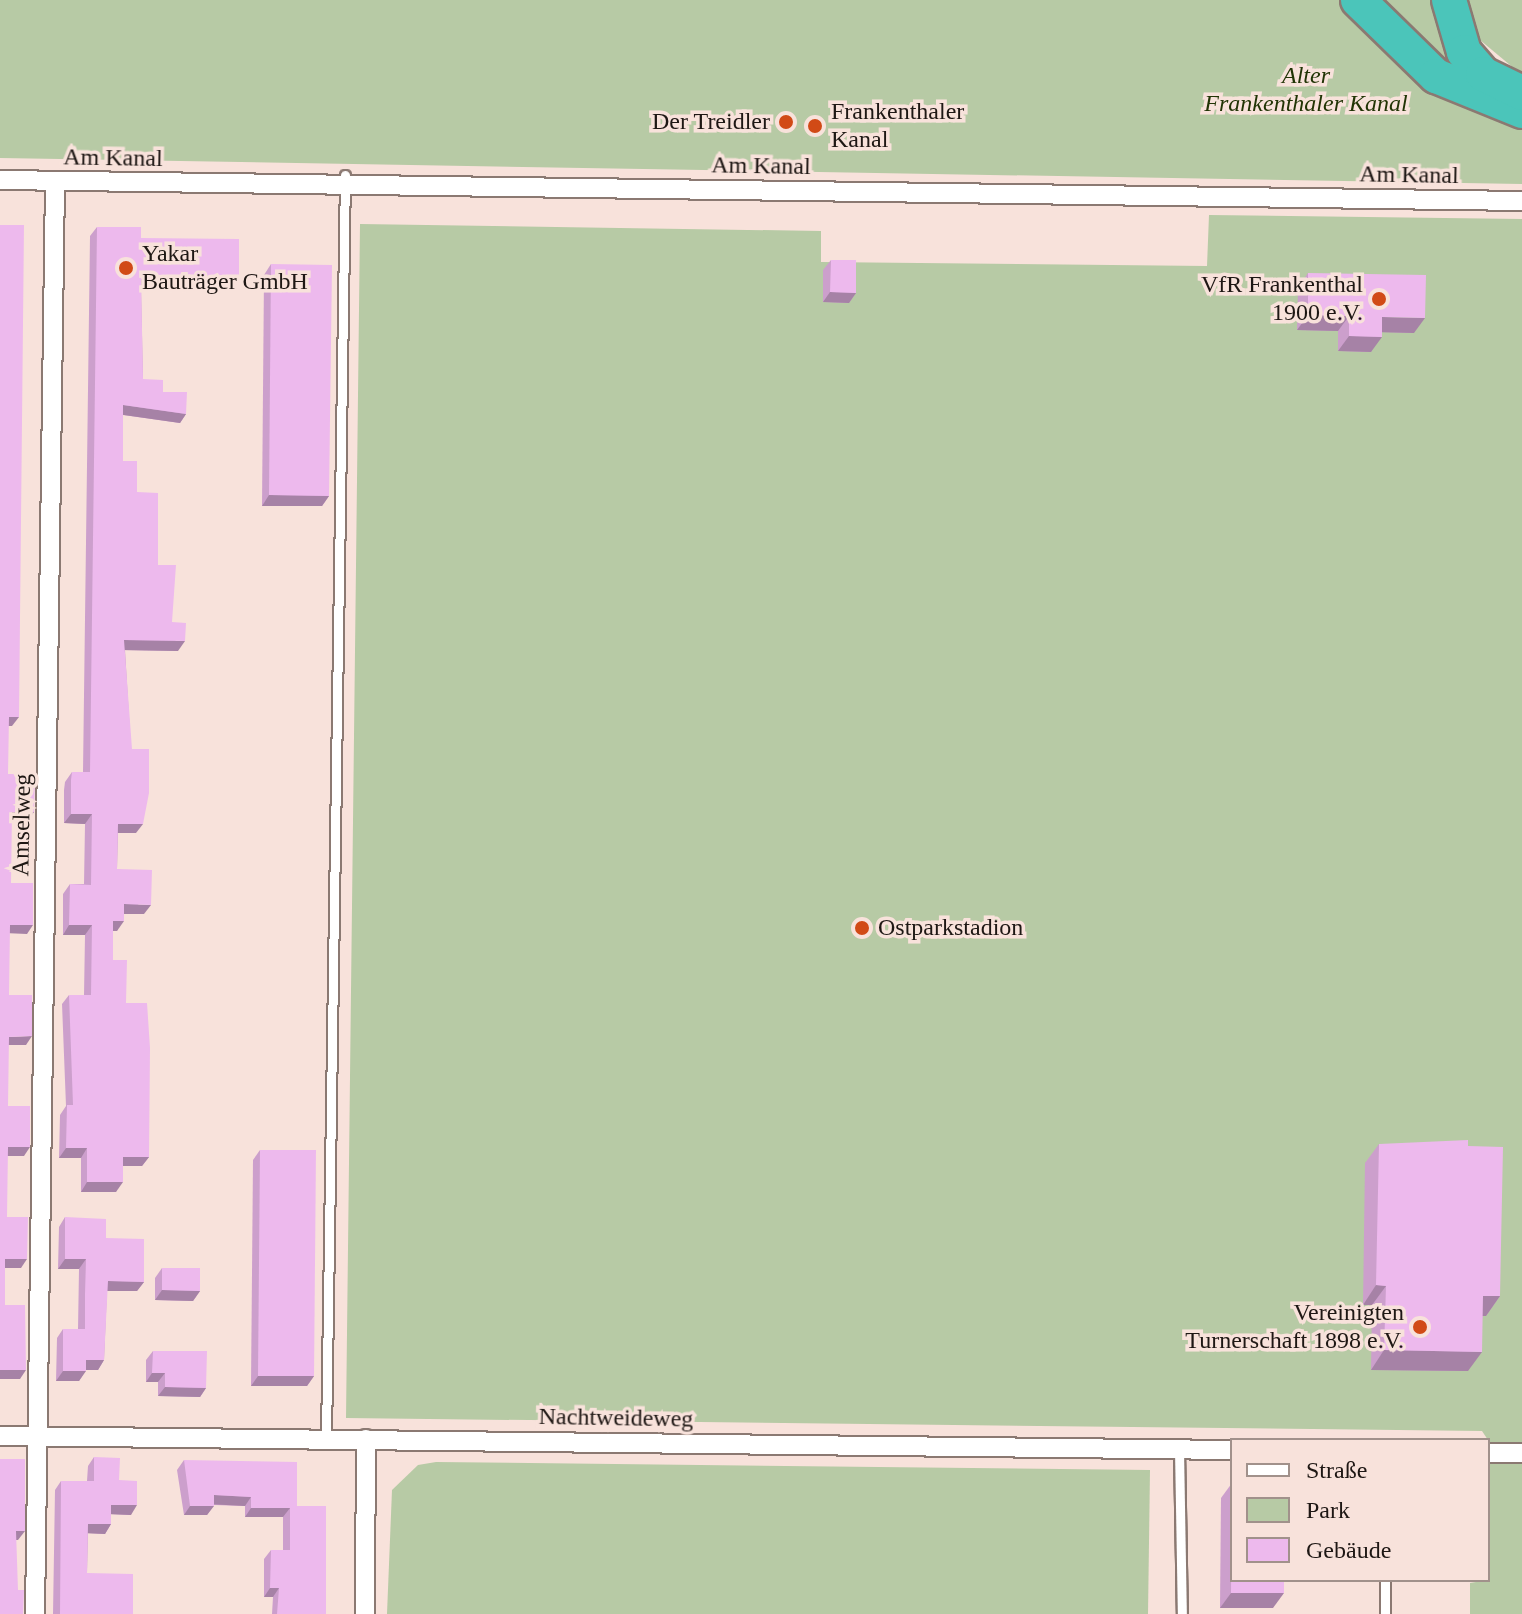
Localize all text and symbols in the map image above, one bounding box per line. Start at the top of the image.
park label: Alter Frankenthaler Kanal [1204,62,1408,118]
place label: Frankenthaler Kanal [831,98,964,154]
place label: Der Treidler [652,108,770,136]
marker: Der Treidler [777,113,795,131]
marker: Frankenthaler Kanal [806,117,824,135]
street label: Am Kanal [63,143,163,173]
street label: Am Kanal [711,151,811,181]
street label: Am Kanal [1359,160,1459,190]
place label: Yakar Bauträger GmbH [142,240,308,296]
marker: Yakar Bauträger GmbH [117,259,135,277]
place label: VfR Frankenthal 1900 e.V. [1201,271,1363,327]
marker: VfR Frankenthal 1900 e.V. [1370,290,1388,308]
street label: Amselweg [7,773,37,877]
place label: Ostparkstadion [878,914,1023,942]
marker: Ostparkstadion [853,919,871,937]
place label: Vereinigten Turnerschaft 1898 e.V. [1185,1299,1404,1355]
marker: Vereinigten Turnerschaft 1898 e.V. [1411,1318,1429,1336]
street label: Nachtweideweg [538,1402,694,1434]
legend [1230,1438,1490,1582]
text: Straße [1306,1457,1367,1483]
text: Park [1306,1497,1350,1523]
text: Gebäude [1306,1537,1391,1563]

